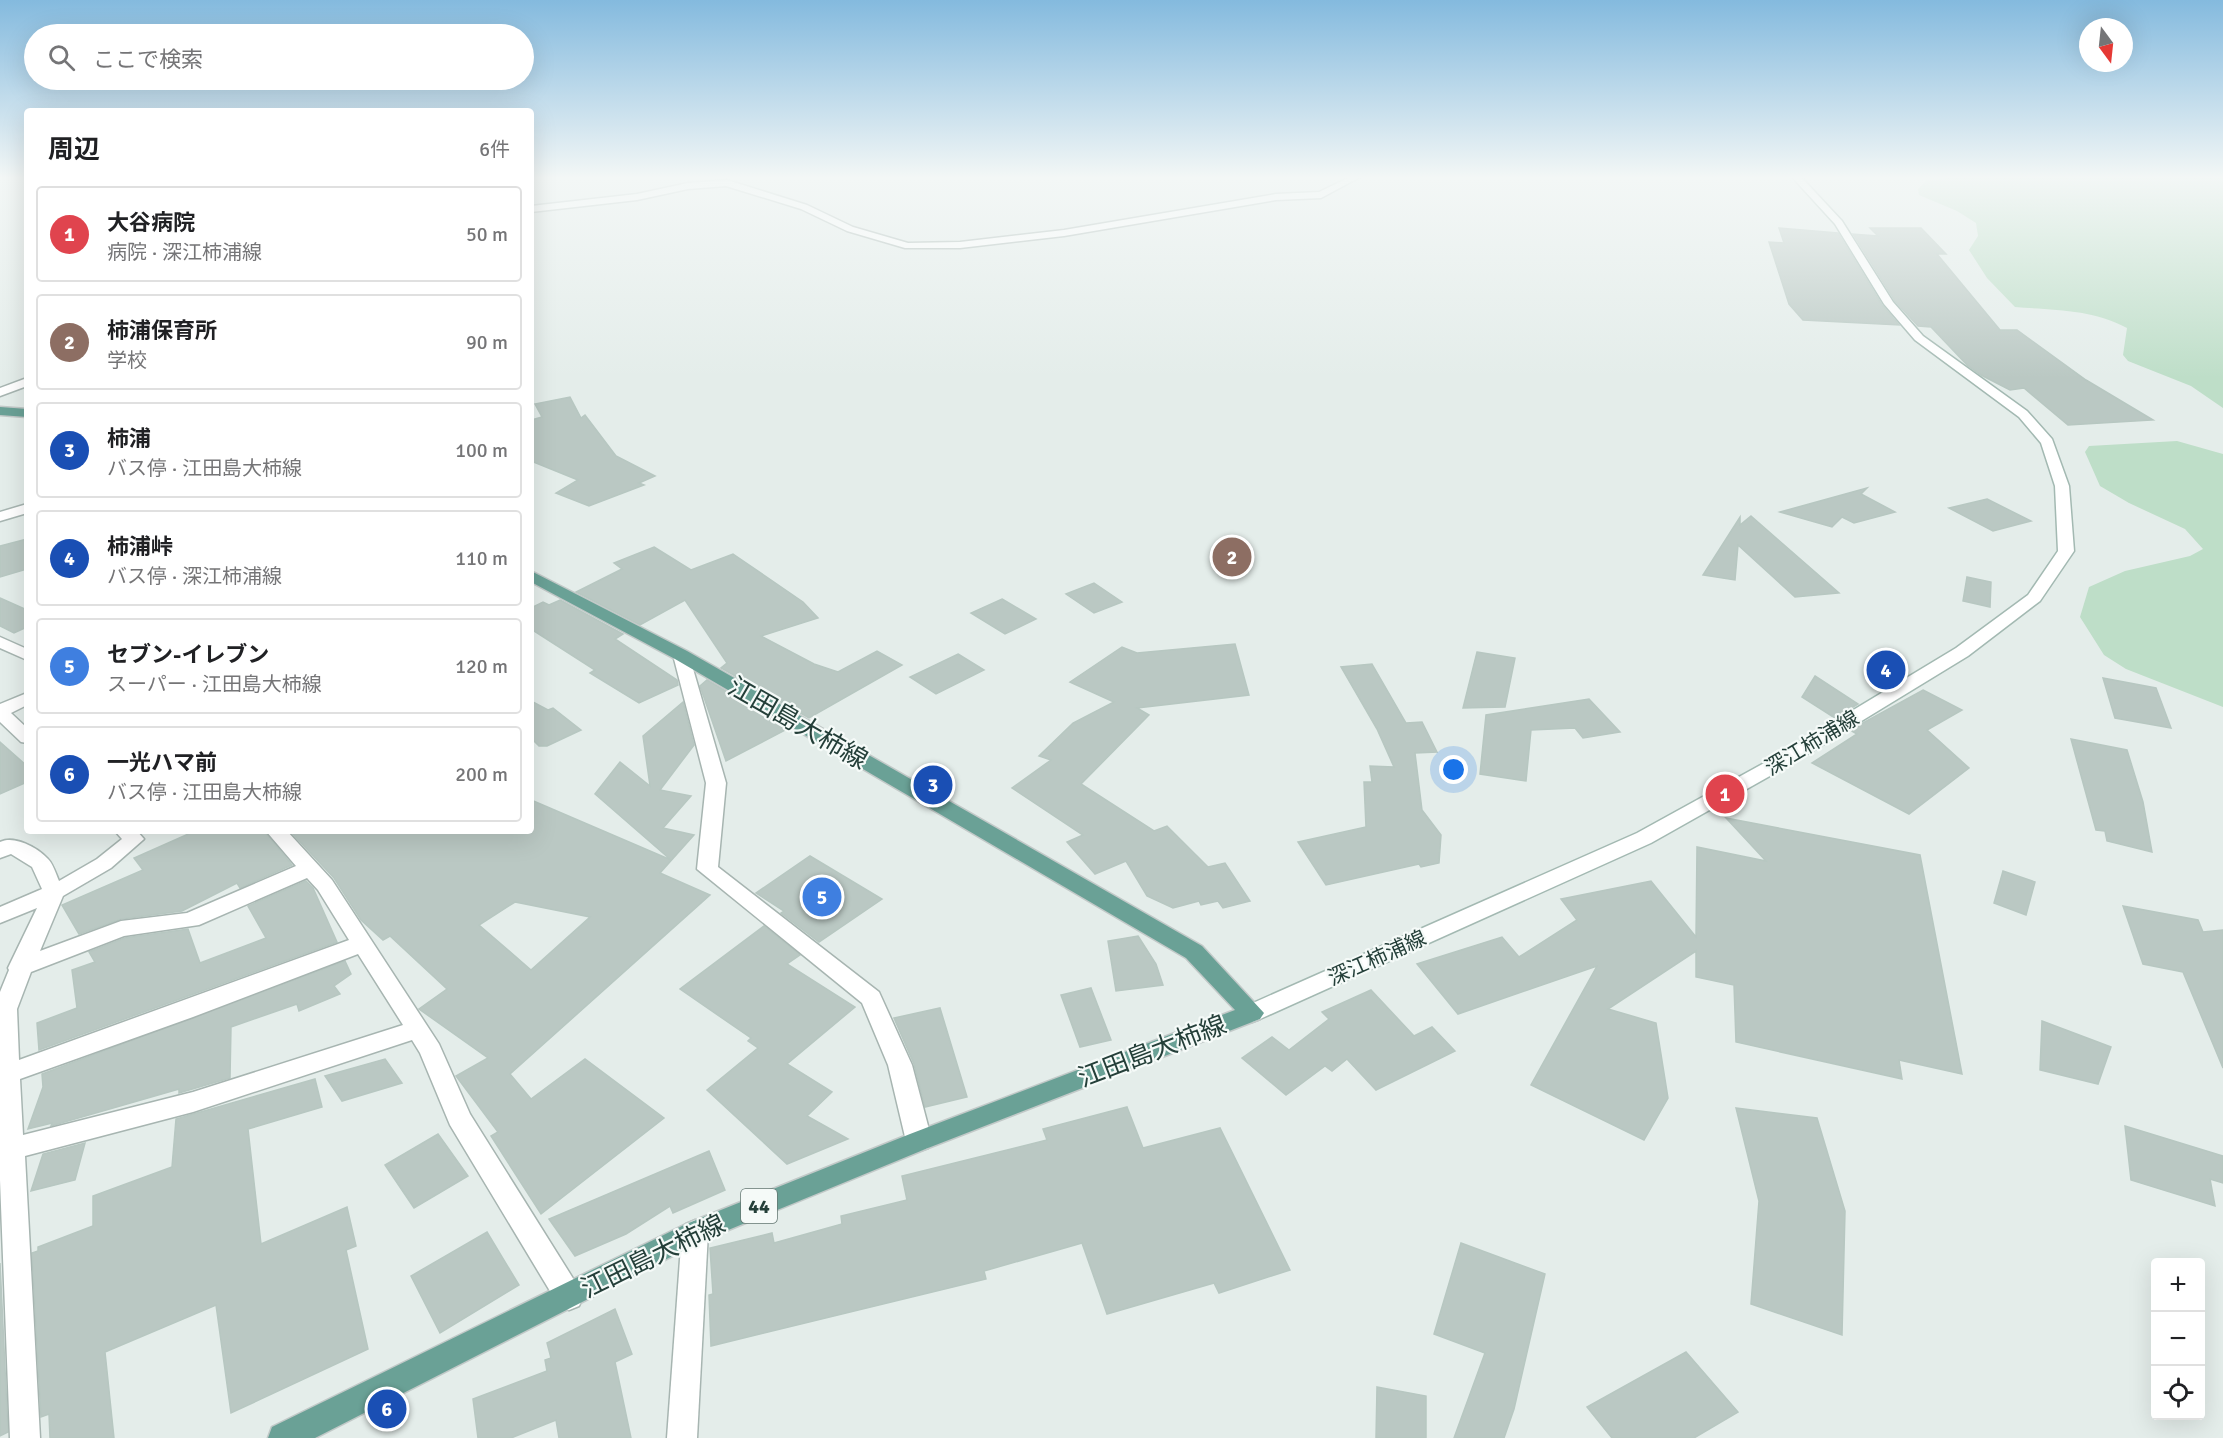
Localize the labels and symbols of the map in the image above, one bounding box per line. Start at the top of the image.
north arrow [2079,18,2133,72]
pin: 2 [1212,534,1252,580]
pin: 4 [1866,648,1906,692]
street label: 江田島大柿線 [722,671,873,777]
street label: 深江柿浦線 [1760,705,1864,781]
your location [1439,755,1468,784]
pin: 3 [914,762,952,808]
pin: 1 [1706,772,1744,816]
pin: 5 [802,874,842,920]
street label: 深江柿浦線 [1324,925,1430,991]
street label: 江田島大柿線 [1074,1009,1231,1095]
road number: 44 [741,1189,777,1223]
street label: 江田島大柿線 [576,1208,731,1305]
pin: 6 [368,1386,406,1432]

